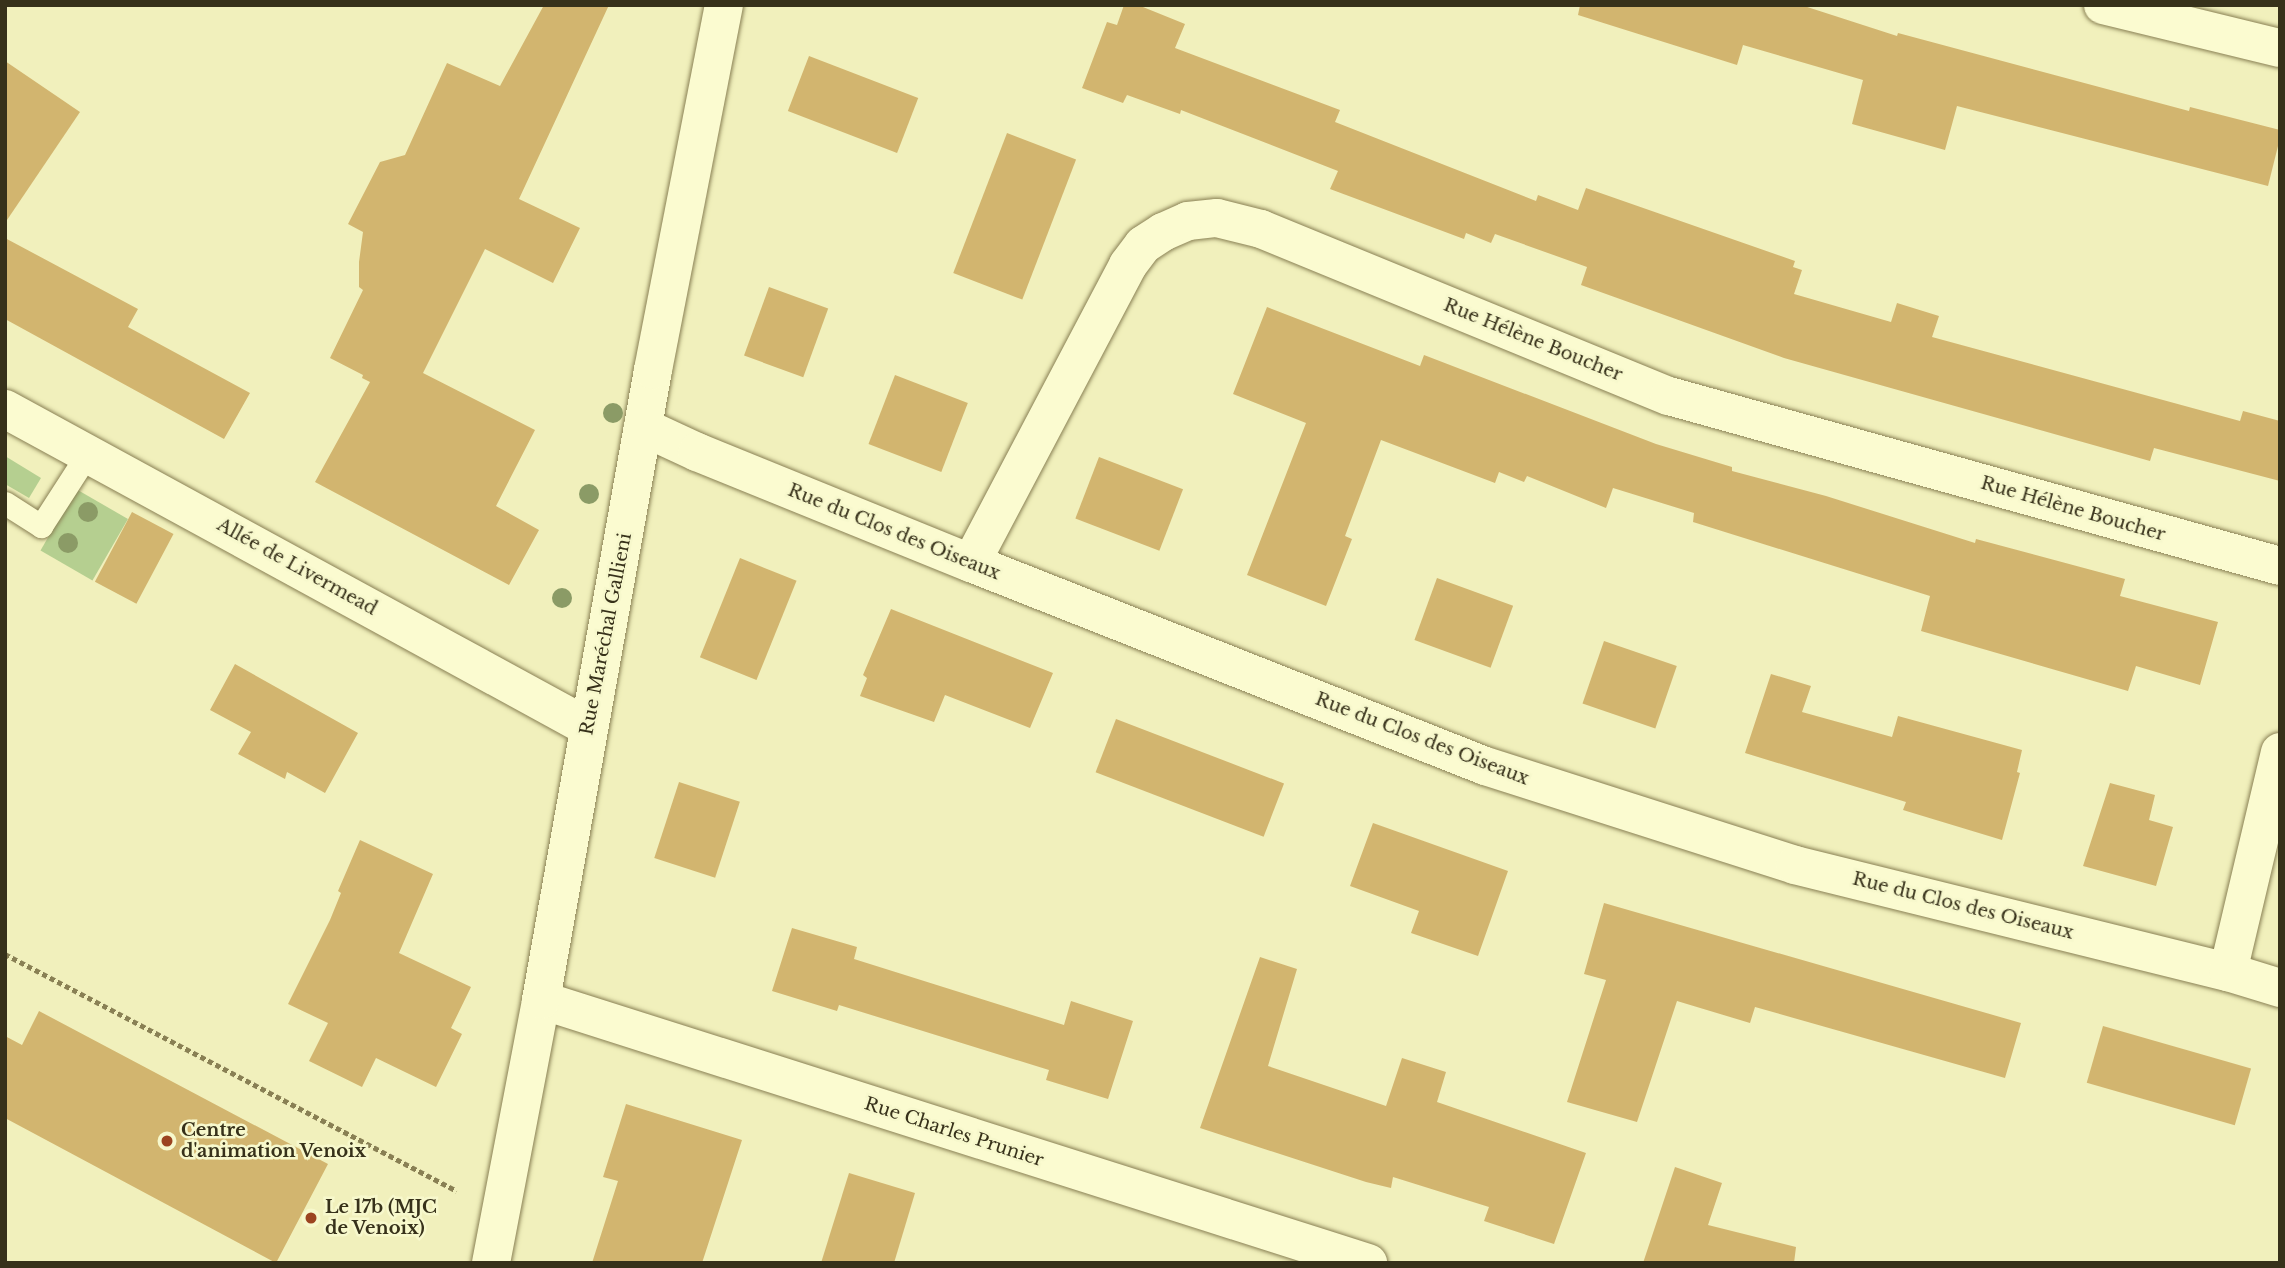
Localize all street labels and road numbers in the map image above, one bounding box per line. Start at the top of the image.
street label: Rue Hélène Boucher [1440,294,1626,386]
street label: Rue Hélène Boucher [1978,472,2168,546]
street label: Rue du Clos des Oiseaux [785,479,1003,585]
street label: Allée de Livermead [213,514,381,620]
street label: Rue Maréchal Gallieni [576,531,636,737]
street label: Rue du Clos des Oiseaux [1312,688,1532,790]
street label: Rue du Clos des Oiseaux [1850,868,2076,944]
street label: Rue Charles Prunier [862,1093,1046,1171]

